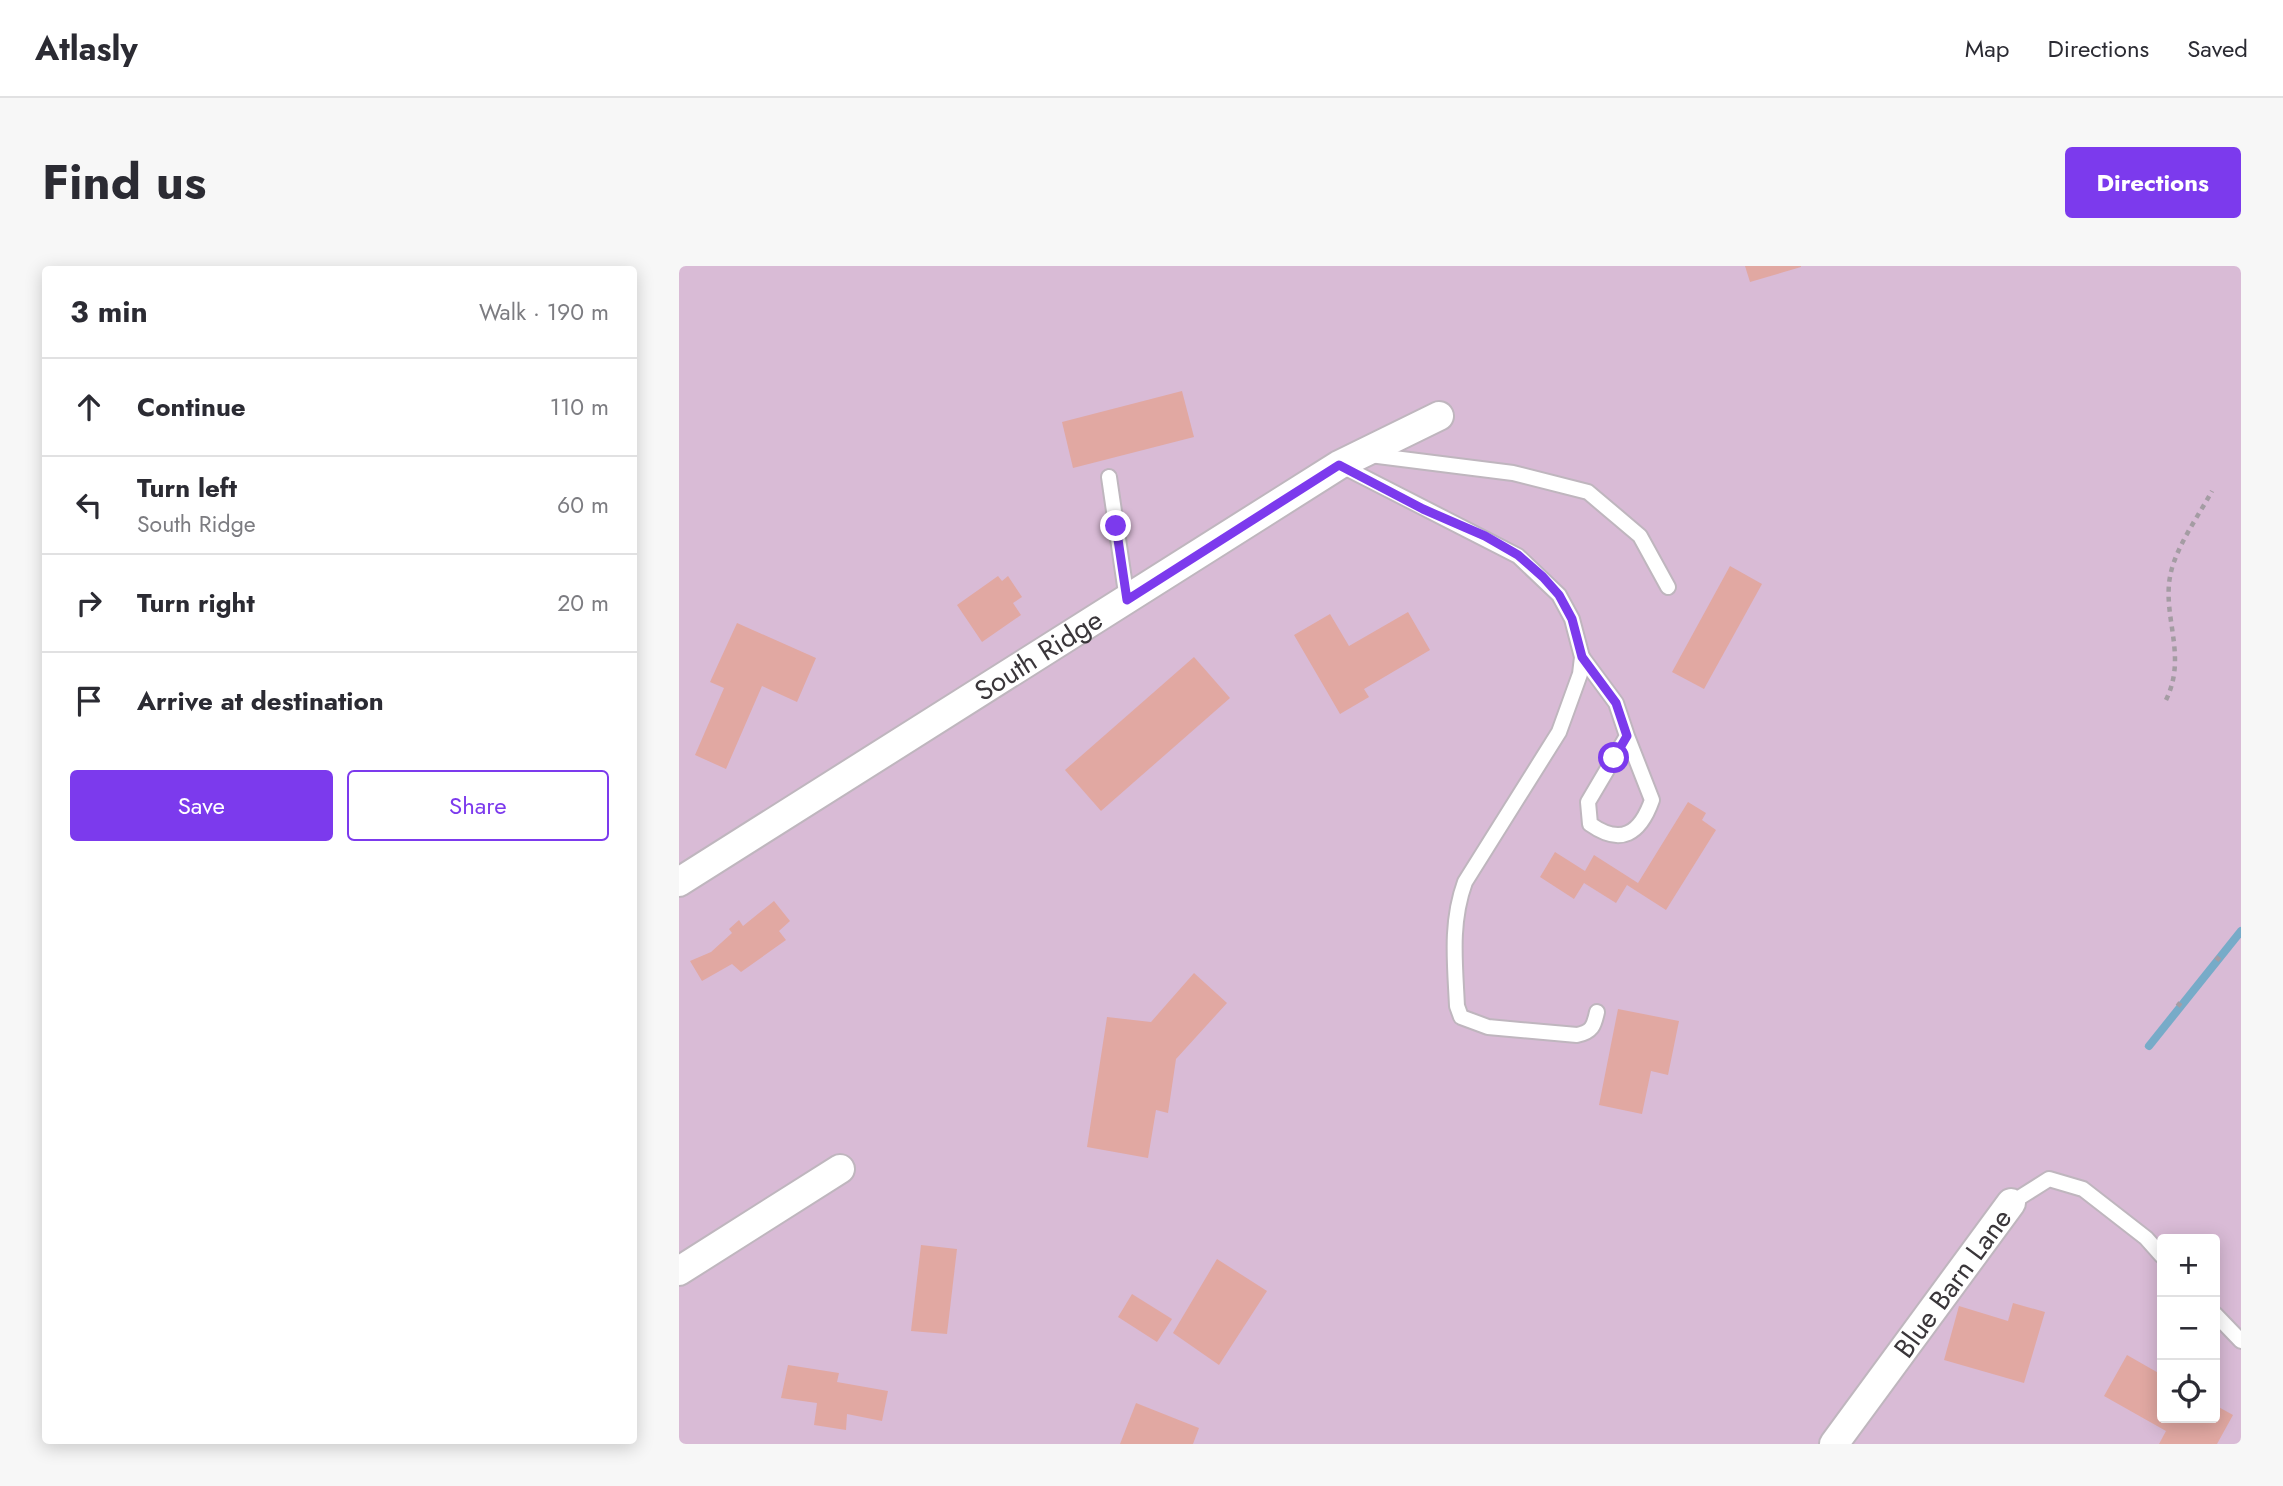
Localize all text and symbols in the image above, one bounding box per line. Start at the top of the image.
text: Atlasly [35,25,138,72]
text: Map [1965,31,2010,66]
text: Directions [2048,31,2149,66]
text: Saved [2187,31,2248,66]
text: Find us [42,147,206,217]
button: Directions [2065,147,2241,218]
text: 3 min [70,290,148,333]
text: Walk · 190 m [479,295,609,329]
icon: ahead [70,388,108,426]
text: Continue [137,388,246,426]
text: 110 m [550,390,609,424]
text: Turn left [137,469,237,507]
icon: left [70,486,108,524]
text: 60 m [557,488,609,522]
text: South Ridge [137,507,256,541]
route end [1100,510,1131,541]
icon: right [70,584,108,622]
text: Turn right [137,584,255,622]
text: 20 m [557,586,609,620]
street label: South Ridge [966,599,1110,711]
icon: arrive [70,682,108,720]
text: Arrive at destination [137,682,384,720]
route start [1598,742,1629,773]
button: Save [70,770,333,841]
button: Share [347,770,609,841]
street label: Blue Barn Lane [1884,1199,2021,1366]
map controls [2157,1234,2220,1423]
button: + [2157,1234,2220,1297]
button: − [2157,1297,2220,1360]
button: locate [2157,1360,2220,1423]

